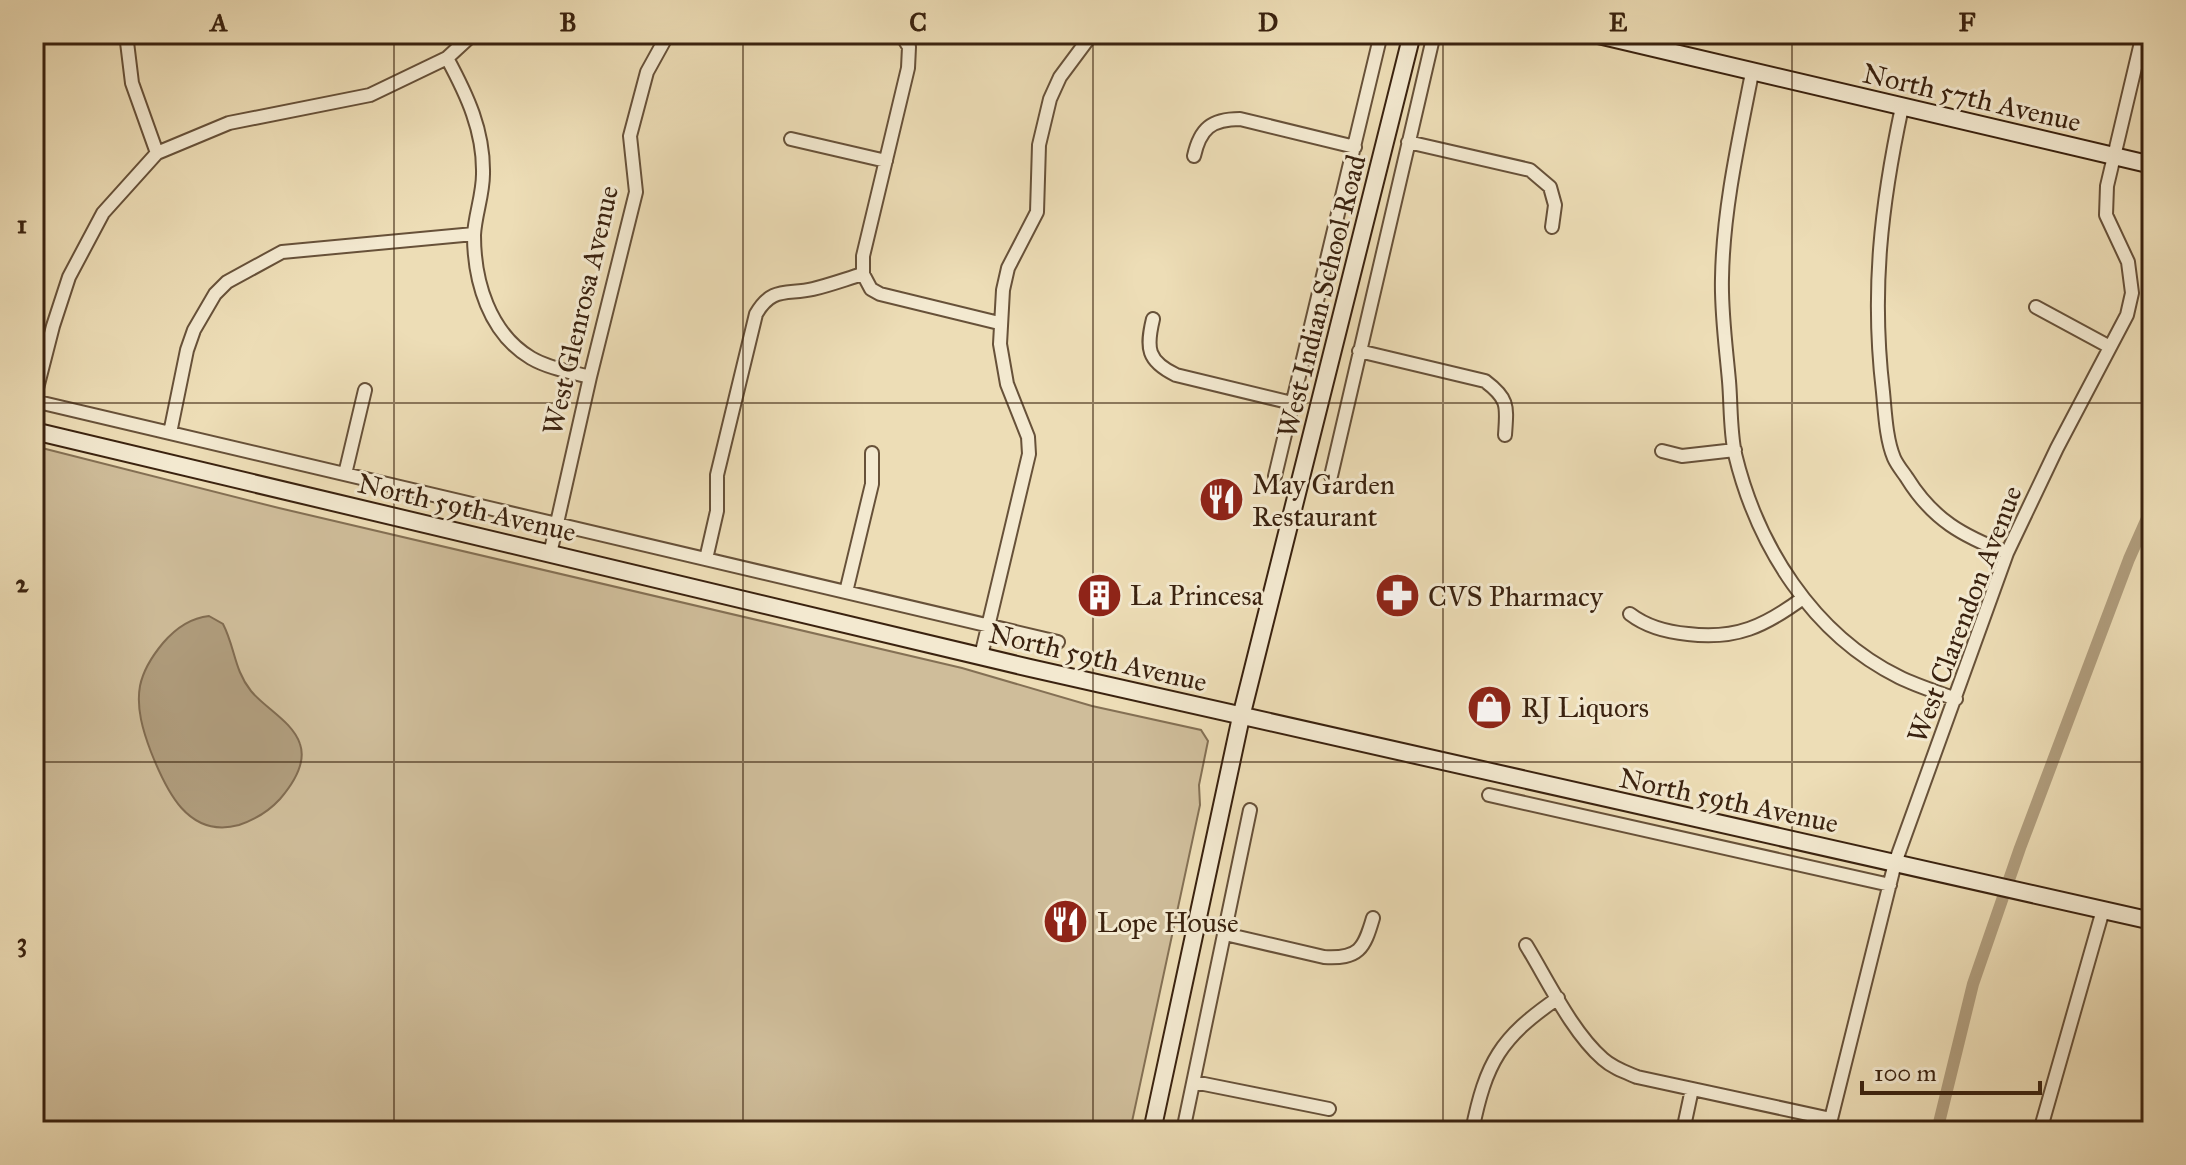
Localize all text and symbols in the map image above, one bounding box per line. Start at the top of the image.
text: A [208,6,228,38]
text: B [559,6,577,38]
text: C [909,6,927,38]
text: D [1258,6,1278,38]
text: E [1609,6,1628,38]
text: F [1959,6,1976,38]
street label: North 57th Avenue [1859,55,2084,140]
street label: West Indian School Road [1269,151,1374,441]
street label: West Glenrosa Avenue [535,182,626,438]
text: 1 [17,208,27,240]
street label: North 59th Avenue [354,465,580,550]
place label: May Garden Restaurant [1252,467,1395,534]
restaurant icon: May Garden Restaurant [1197,476,1245,524]
street label: West Clarendon Avenue [1899,481,2030,748]
text: 2 [16,567,30,599]
building icon: La Princesa [1075,571,1123,619]
pharmacy icon: CVS Pharmacy [1373,572,1421,620]
place label: La Princesa [1130,578,1263,613]
place label: CVS Pharmacy [1428,579,1604,614]
street label: North 59th Avenue [985,615,1211,700]
shop icon: RJ Liquors [1466,683,1514,731]
place label: RJ Liquors [1521,690,1649,725]
street label: North 59th Avenue [1616,760,1842,841]
restaurant icon: Lope House [1042,898,1090,946]
place label: Lope House [1097,905,1239,940]
text: 3 [17,926,27,958]
scale bar [1862,1045,2040,1095]
text: 100 m [1874,1058,1937,1088]

